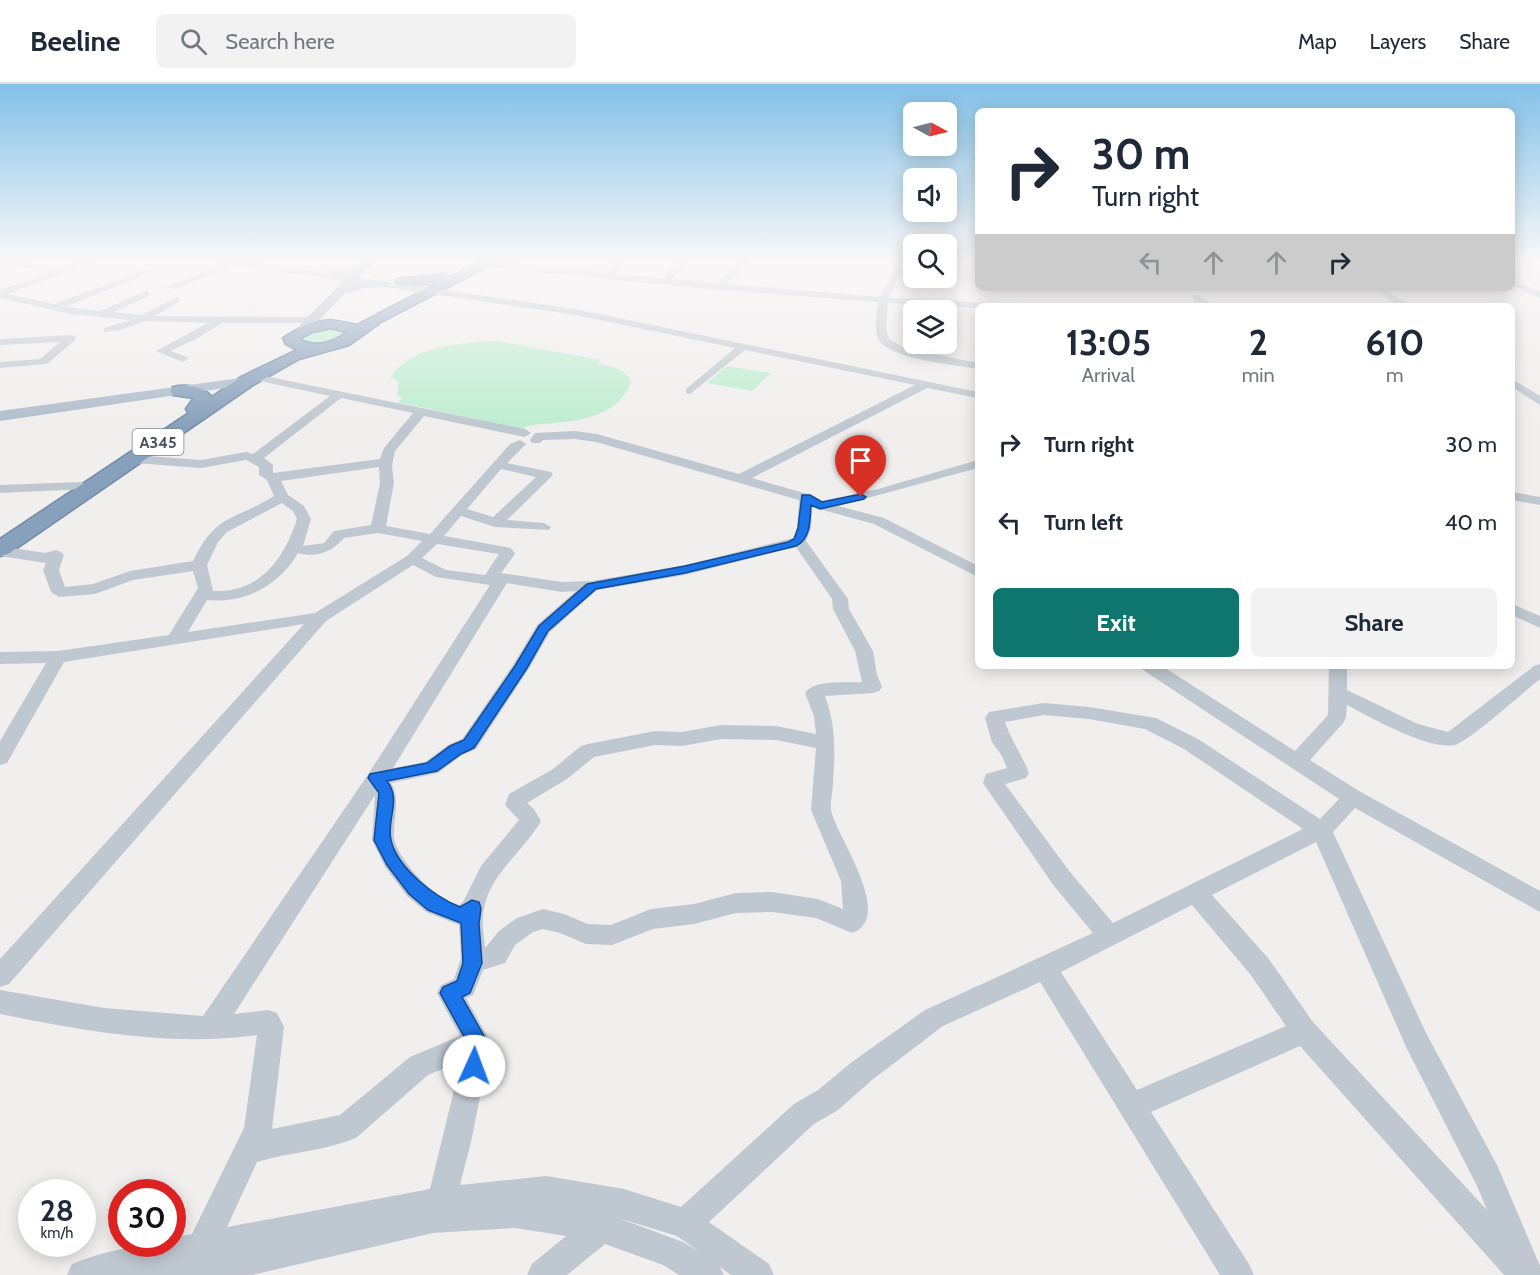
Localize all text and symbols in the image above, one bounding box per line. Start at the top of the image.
search box [156,14,576,68]
text: Beeline [30,24,120,58]
icon: search [177,25,210,58]
text: Search here [225,28,335,55]
text: Map [1298,29,1337,54]
text: Layers [1370,29,1426,54]
text: Share [1459,29,1510,54]
north arrow [903,102,957,156]
map controls [903,102,957,354]
text: 30 m [1092,128,1190,180]
icon: right [993,132,1071,210]
button: sound [903,168,957,222]
text: Turn right [1092,180,1199,213]
button: search [903,234,957,288]
icon: left [1134,246,1167,279]
icon: ahead [1197,246,1230,279]
icon: ahead [1260,246,1293,279]
icon: right [1323,246,1356,279]
button: layers [903,300,957,354]
text: 13:05 [1066,320,1151,364]
text: 2 [1249,320,1268,364]
text: 610 [1365,320,1424,364]
text: Arrival [1082,363,1135,387]
text: min [1242,363,1275,387]
text: m [1386,363,1404,387]
icon: right [993,428,1026,461]
road number: A345 [132,429,184,455]
text: Turn right [1044,431,1134,458]
text: 30 m [1445,431,1497,458]
pin [835,435,886,497]
icon: arrive [844,444,877,477]
icon: left [993,506,1026,539]
text: Turn left [1044,509,1123,536]
text: 40 m [1445,509,1497,536]
button: Exit [993,588,1239,657]
button: Share [1251,588,1497,657]
position arrow [442,1034,506,1098]
speed limit sign: 30 [108,1179,186,1257]
text: 28 [40,1192,74,1229]
text: km/h [41,1224,73,1242]

